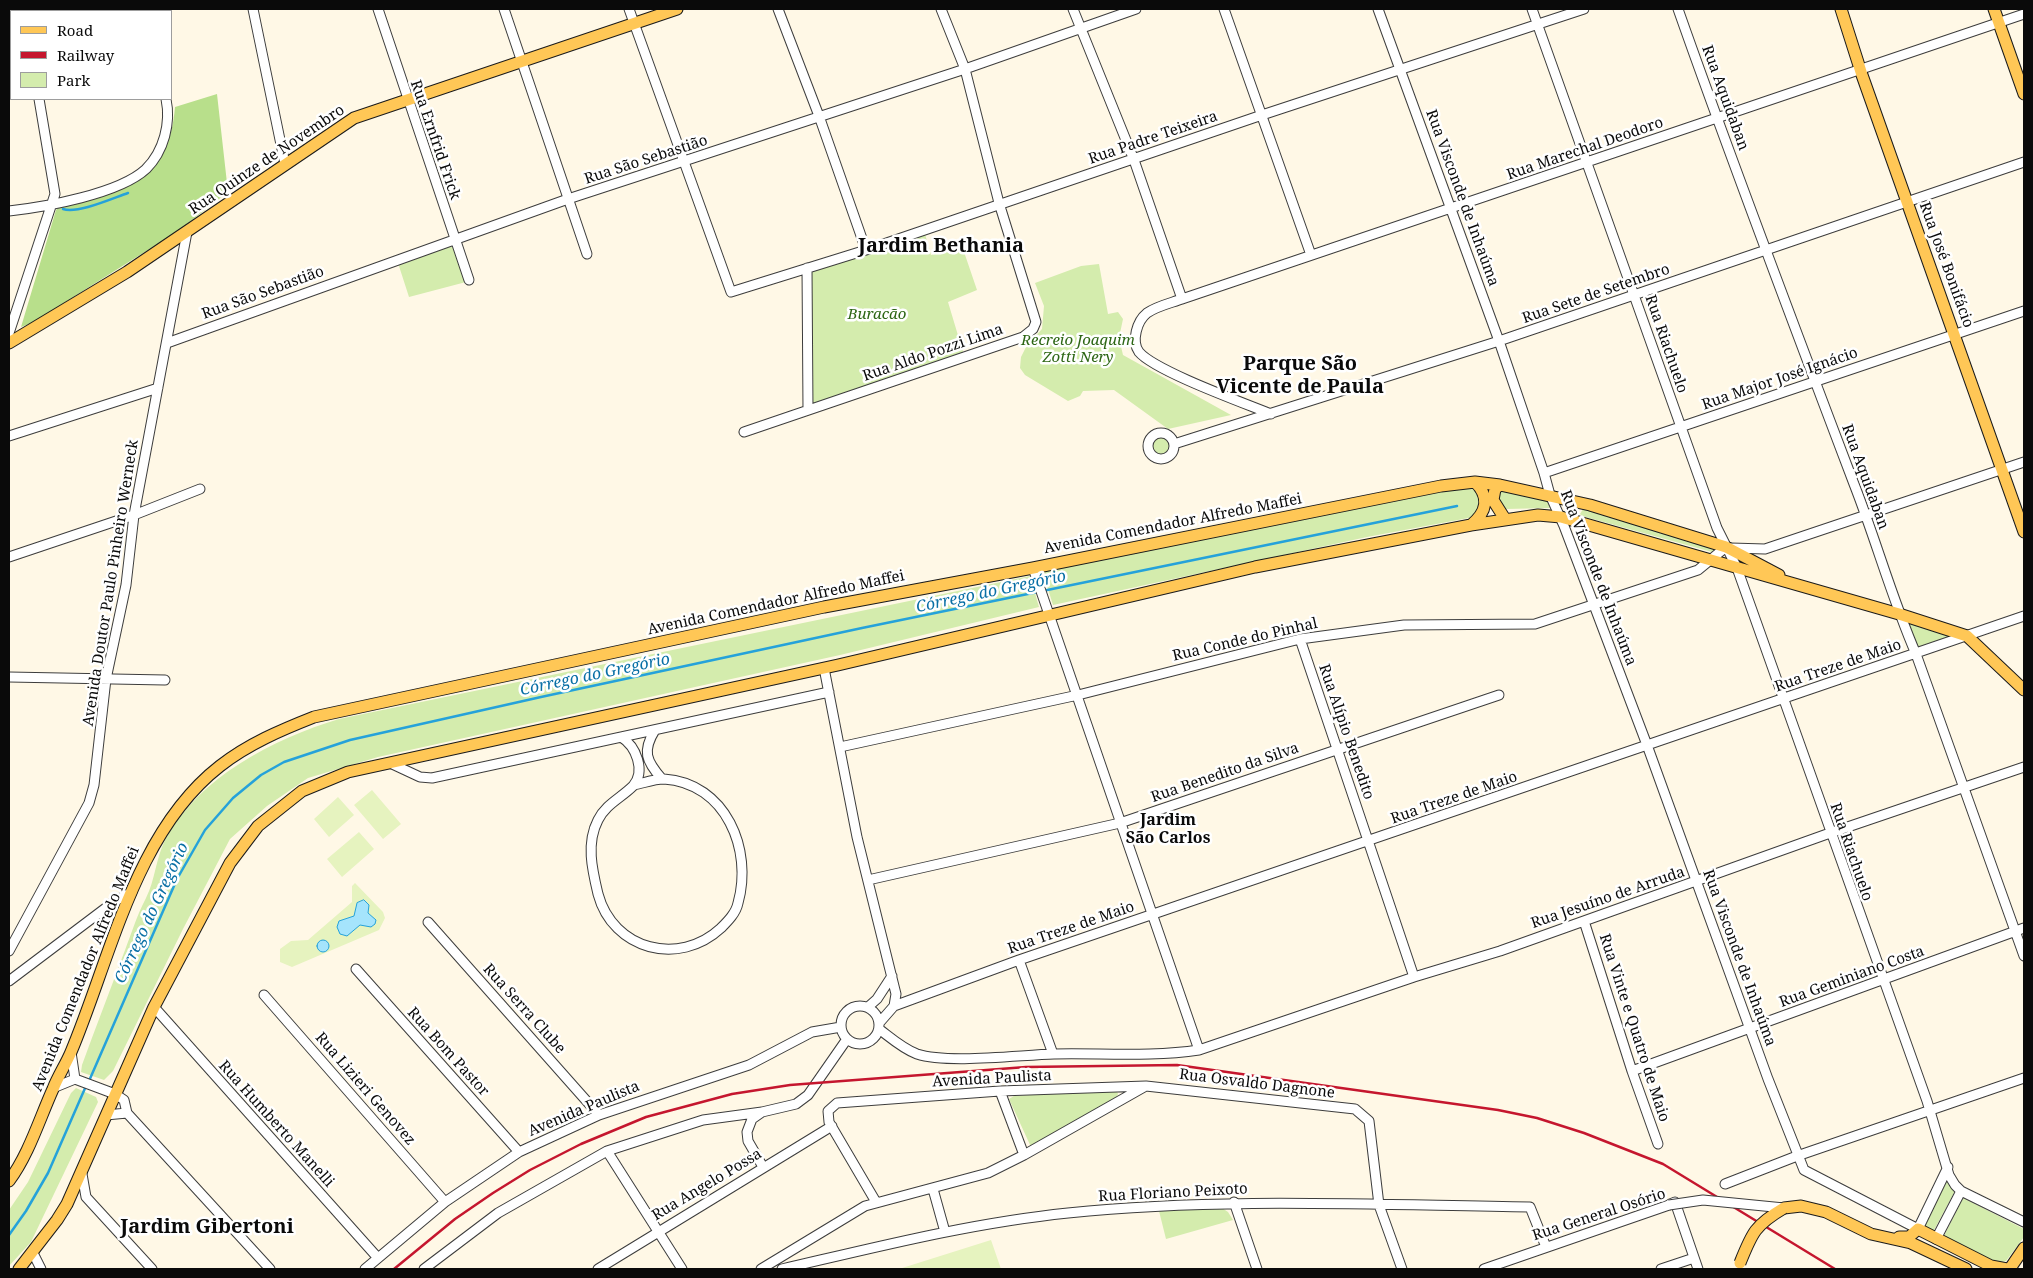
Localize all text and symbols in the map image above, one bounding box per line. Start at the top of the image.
legend [10,10,172,100]
text: Road [57,20,93,40]
street label: Rua Aquidaban [1698,43,1752,153]
text: Railway [57,45,114,65]
text: Park [57,70,90,90]
street label: Rua Ernfrid Frick [406,78,464,202]
street label: Rua Quinze de Novembro [186,101,348,219]
street label: Rua Padre Teixeira [1086,107,1220,169]
street label: Rua Visconde de Inhaúma [1422,107,1502,289]
street label: Rua Marechal Deodoro [1504,114,1666,184]
street label: Rua São Sebastião [582,132,710,188]
street label: Rua José Bonifácio [1915,200,1977,330]
district label: Jardim Bethania [858,234,1024,258]
street label: Rua Sete de Setembro [1520,260,1672,328]
street label: Rua São Sebastião [199,263,327,323]
street label: Rua Riachuelo [1641,293,1691,395]
park label: Buracão [848,306,906,324]
street label: Rua Aldo Pozzi Lima [860,321,1006,385]
park label: Recreio Joaquim Zotti Nery [1021,332,1135,367]
street label: Rua Major José Ignácio [1700,344,1860,414]
district label: Parque São Vicente de Paula [1216,352,1384,399]
street label: Rua Aquidaban [1838,422,1892,532]
street label: Avenida Doutor Paulo Pinheiro Werneck [79,438,143,728]
street label: Rua Visconde de Inhaúma [1556,488,1640,668]
street label: Avenida Comendador Alfredo Maffei [1043,490,1303,558]
street label: Avenida Comendador Alfredo Maffei [646,567,906,639]
water label: Córrego do Gregório [914,567,1068,617]
street label: Rua Conde do Pinhal [1171,615,1319,665]
street label: Rua Treze de Maio [1772,636,1904,696]
water label: Córrego do Gregório [518,650,672,700]
street label: Rua Alípio Benedito [1314,662,1378,802]
street label: Rua Benedito da Silva [1149,739,1301,807]
street label: Rua Treze de Maio [1388,768,1520,828]
street label: Rua Riachuelo [1826,801,1876,903]
district label: Jardim São Carlos [1126,810,1210,848]
water label: Córrego do Gregório [111,840,193,986]
street label: Avenida Comendador Alfredo Maffei [29,844,143,1094]
street label: Rua Jesuíno de Arruda [1529,863,1687,933]
street label: Rua Visconde de Inhaúma [1699,867,1779,1049]
street label: Rua Treze de Maio [1005,898,1137,958]
street label: Rua Vinte e Quatro de Maio [1595,932,1673,1124]
street label: Rua Geminiano Costa [1777,942,1927,1012]
street label: Rua Serra Clube [479,960,569,1058]
street label: Rua Bom Pastor [403,1004,493,1100]
street label: Rua Lizieri Genovez [311,1029,419,1149]
street label: Rua Humberto Manelli [215,1057,337,1191]
street label: Rua Osvaldo Dagnone [1178,1066,1336,1102]
street label: Avenida Paulista [932,1067,1052,1091]
street label: Avenida Paulista [526,1077,642,1141]
street label: Rua Angelo Possa [649,1145,765,1225]
street label: Rua Floriano Peixoto [1098,1180,1248,1206]
street label: Rua General Osório [1530,1185,1668,1245]
district label: Jardim Gibertoni [120,1215,294,1239]

